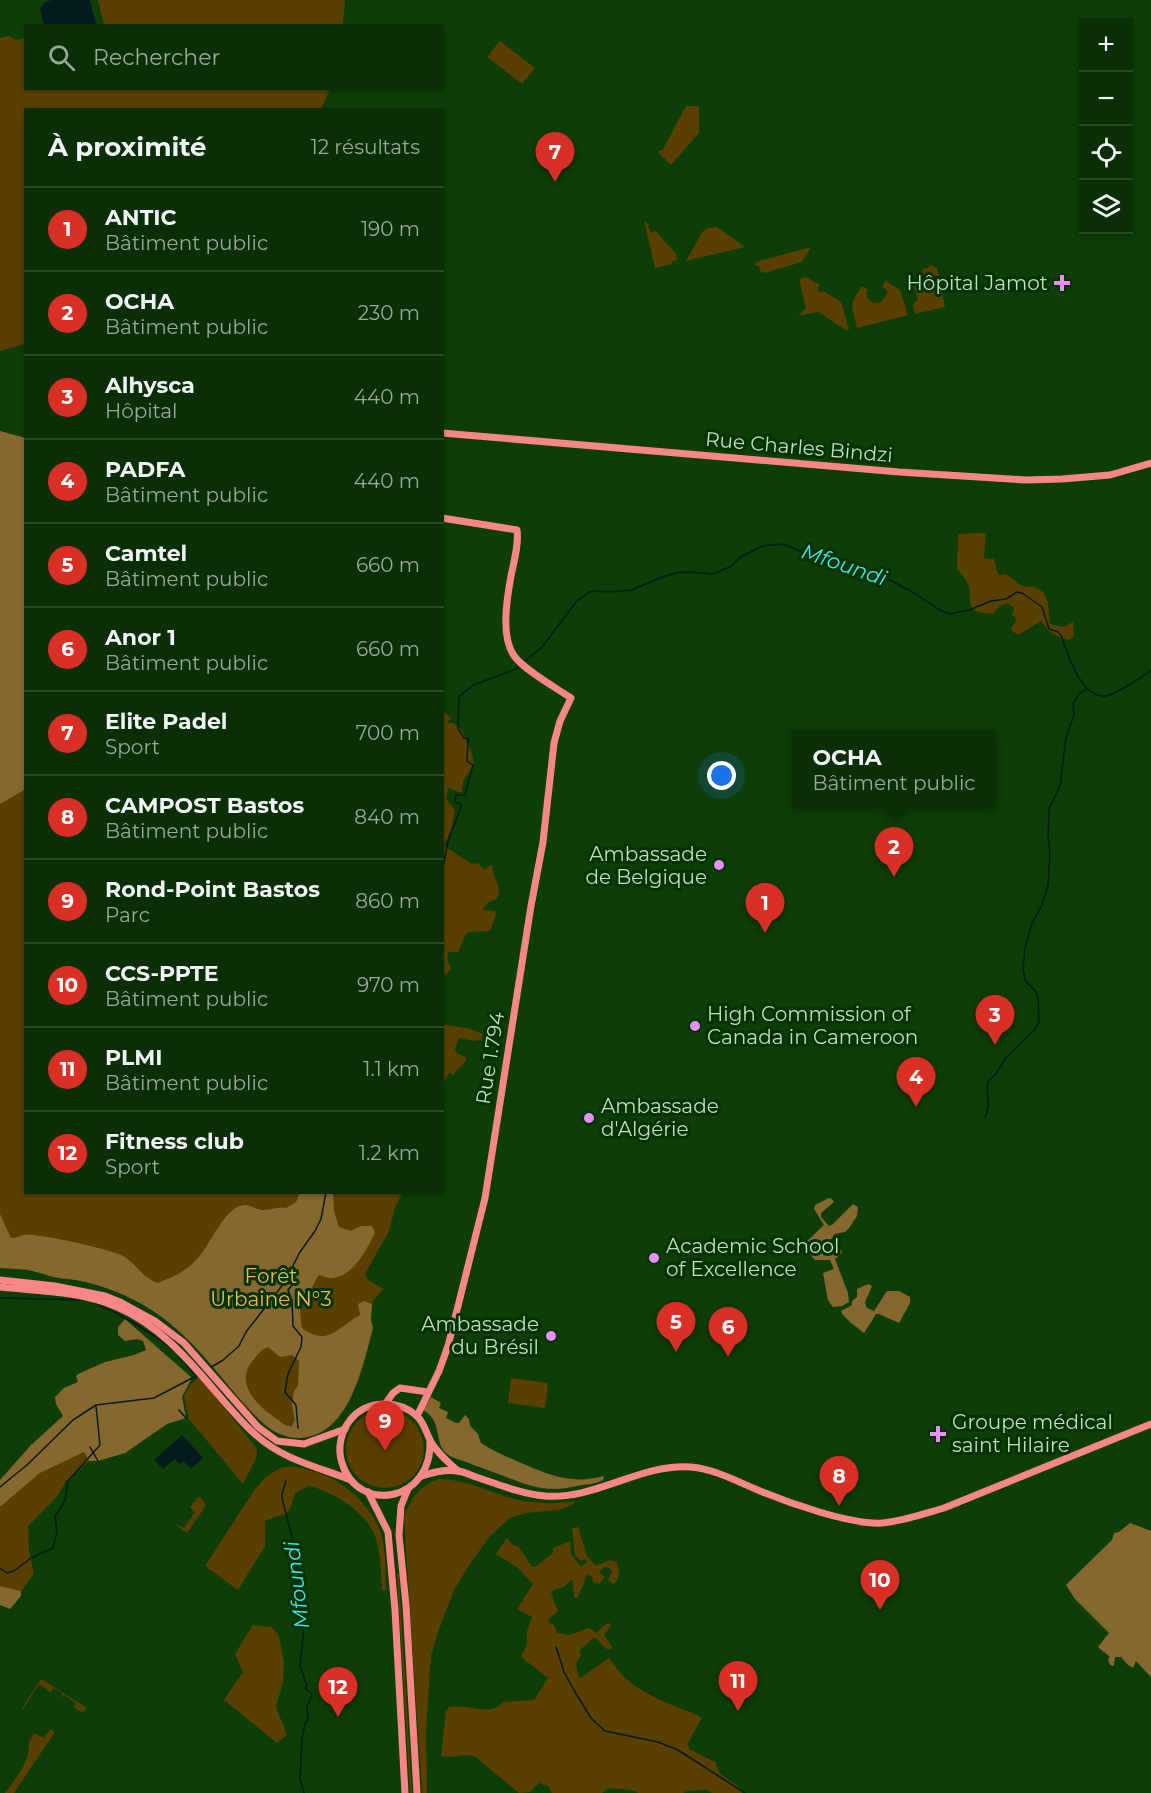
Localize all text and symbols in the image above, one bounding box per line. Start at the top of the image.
map controls [1079,18,1133,234]
button: + [1079,18,1133,72]
search box [24,24,444,90]
icon: search [45,41,78,74]
text: Rechercher [93,44,220,71]
button: − [1079,72,1133,126]
button: locate [1079,126,1133,180]
text: À proximité [48,131,207,163]
pin: 7 [536,132,574,182]
text: 12 résultats [311,135,420,159]
button: layers [1079,180,1133,234]
text: ANTIC [105,204,176,231]
text: 1 [64,217,71,241]
text: 190 m [361,217,420,241]
text: Bâtiment public [105,231,268,255]
place label: Hôpital Jamot [907,271,1048,295]
marker: Hôpital Jamot [1053,274,1071,292]
text: OCHA [105,288,174,315]
text: 2 [62,301,73,325]
text: 230 m [358,301,420,325]
text: Bâtiment public [105,315,268,339]
text: Alhysca [105,372,195,399]
text: 3 [62,385,73,409]
text: 440 m [354,385,420,409]
text: Hôpital [105,399,177,423]
street label: Rue Charles Bindzi [704,427,894,467]
text: PADFA [105,456,185,483]
text: 4 [61,469,74,493]
text: 440 m [354,469,420,493]
text: Bâtiment public [105,483,268,507]
water label: Mfoundi [798,538,890,591]
text: Camtel [105,540,187,567]
text: 5 [62,553,73,577]
text: 660 m [356,553,420,577]
text: Bâtiment public [105,567,268,591]
text: Anor 1 [105,624,176,651]
text: 6 [61,637,74,661]
text: 660 m [356,637,420,661]
text: Bâtiment public [105,651,268,675]
text: Elite Padel [105,708,227,735]
text: 7 [61,721,74,745]
text: 700 m [356,721,420,745]
popup [792,730,996,808]
text: Sport [105,735,160,759]
text: OCHA [812,744,882,771]
your location [707,761,736,790]
text: Bâtiment public [812,771,976,795]
text: CAMPOST Bastos [105,792,304,819]
text: 8 [61,805,74,829]
text: 840 m [354,805,420,829]
text: Bâtiment public [105,819,268,843]
pin: 2 [874,828,914,877]
place label: Ambassade de Belgique [585,842,707,889]
marker: Ambassade de Belgique [712,858,726,872]
text: Rond-Point Bastos [105,876,320,903]
pin: 1 [746,884,784,933]
text: 9 [61,889,74,913]
text: 860 m [355,889,420,913]
text: Parc [105,903,150,927]
text: CCS-PPTE [105,960,218,987]
text: 10 [57,973,78,997]
text: 970 m [357,973,420,997]
text: Bâtiment public [105,987,268,1011]
pin: 3 [976,996,1014,1045]
place label: High Commission of Canada in Cameroon [707,1002,918,1049]
street label: Rue 1.794 [471,1010,509,1106]
marker: High Commission of Canada in Cameroon [688,1019,702,1033]
text: PLMI [105,1044,162,1071]
text: 11 [60,1057,75,1081]
text: 1.1 km [363,1057,420,1081]
pin: 4 [896,1058,936,1107]
text: Bâtiment public [105,1071,268,1095]
place label: Ambassade d'Algérie [601,1094,719,1141]
marker: Ambassade d'Algérie [582,1111,596,1125]
text: Fitness club [105,1128,244,1155]
text: 12 [58,1141,77,1165]
text: 1.2 km [359,1141,420,1165]
text: Sport [105,1155,160,1179]
place label: Academic School of Excellence [666,1234,839,1281]
marker: Academic School of Excellence [647,1251,661,1265]
park label: Forêt Urbaine N°3 [210,1264,332,1311]
pin: 5 [656,1302,696,1352]
pin: 6 [708,1308,748,1357]
place label: Ambassade du Brésil [421,1312,539,1359]
marker: Ambassade du Brésil [544,1329,558,1343]
pin: 9 [366,1402,404,1451]
place label: Groupe médical saint Hilaire [952,1410,1113,1457]
marker: Groupe médical saint Hilaire [929,1425,947,1443]
pin: 8 [820,1456,858,1506]
water label: Mfoundi [279,1539,314,1630]
pin: 10 [860,1560,900,1610]
pin: 11 [718,1662,758,1711]
pin: 12 [318,1668,358,1717]

